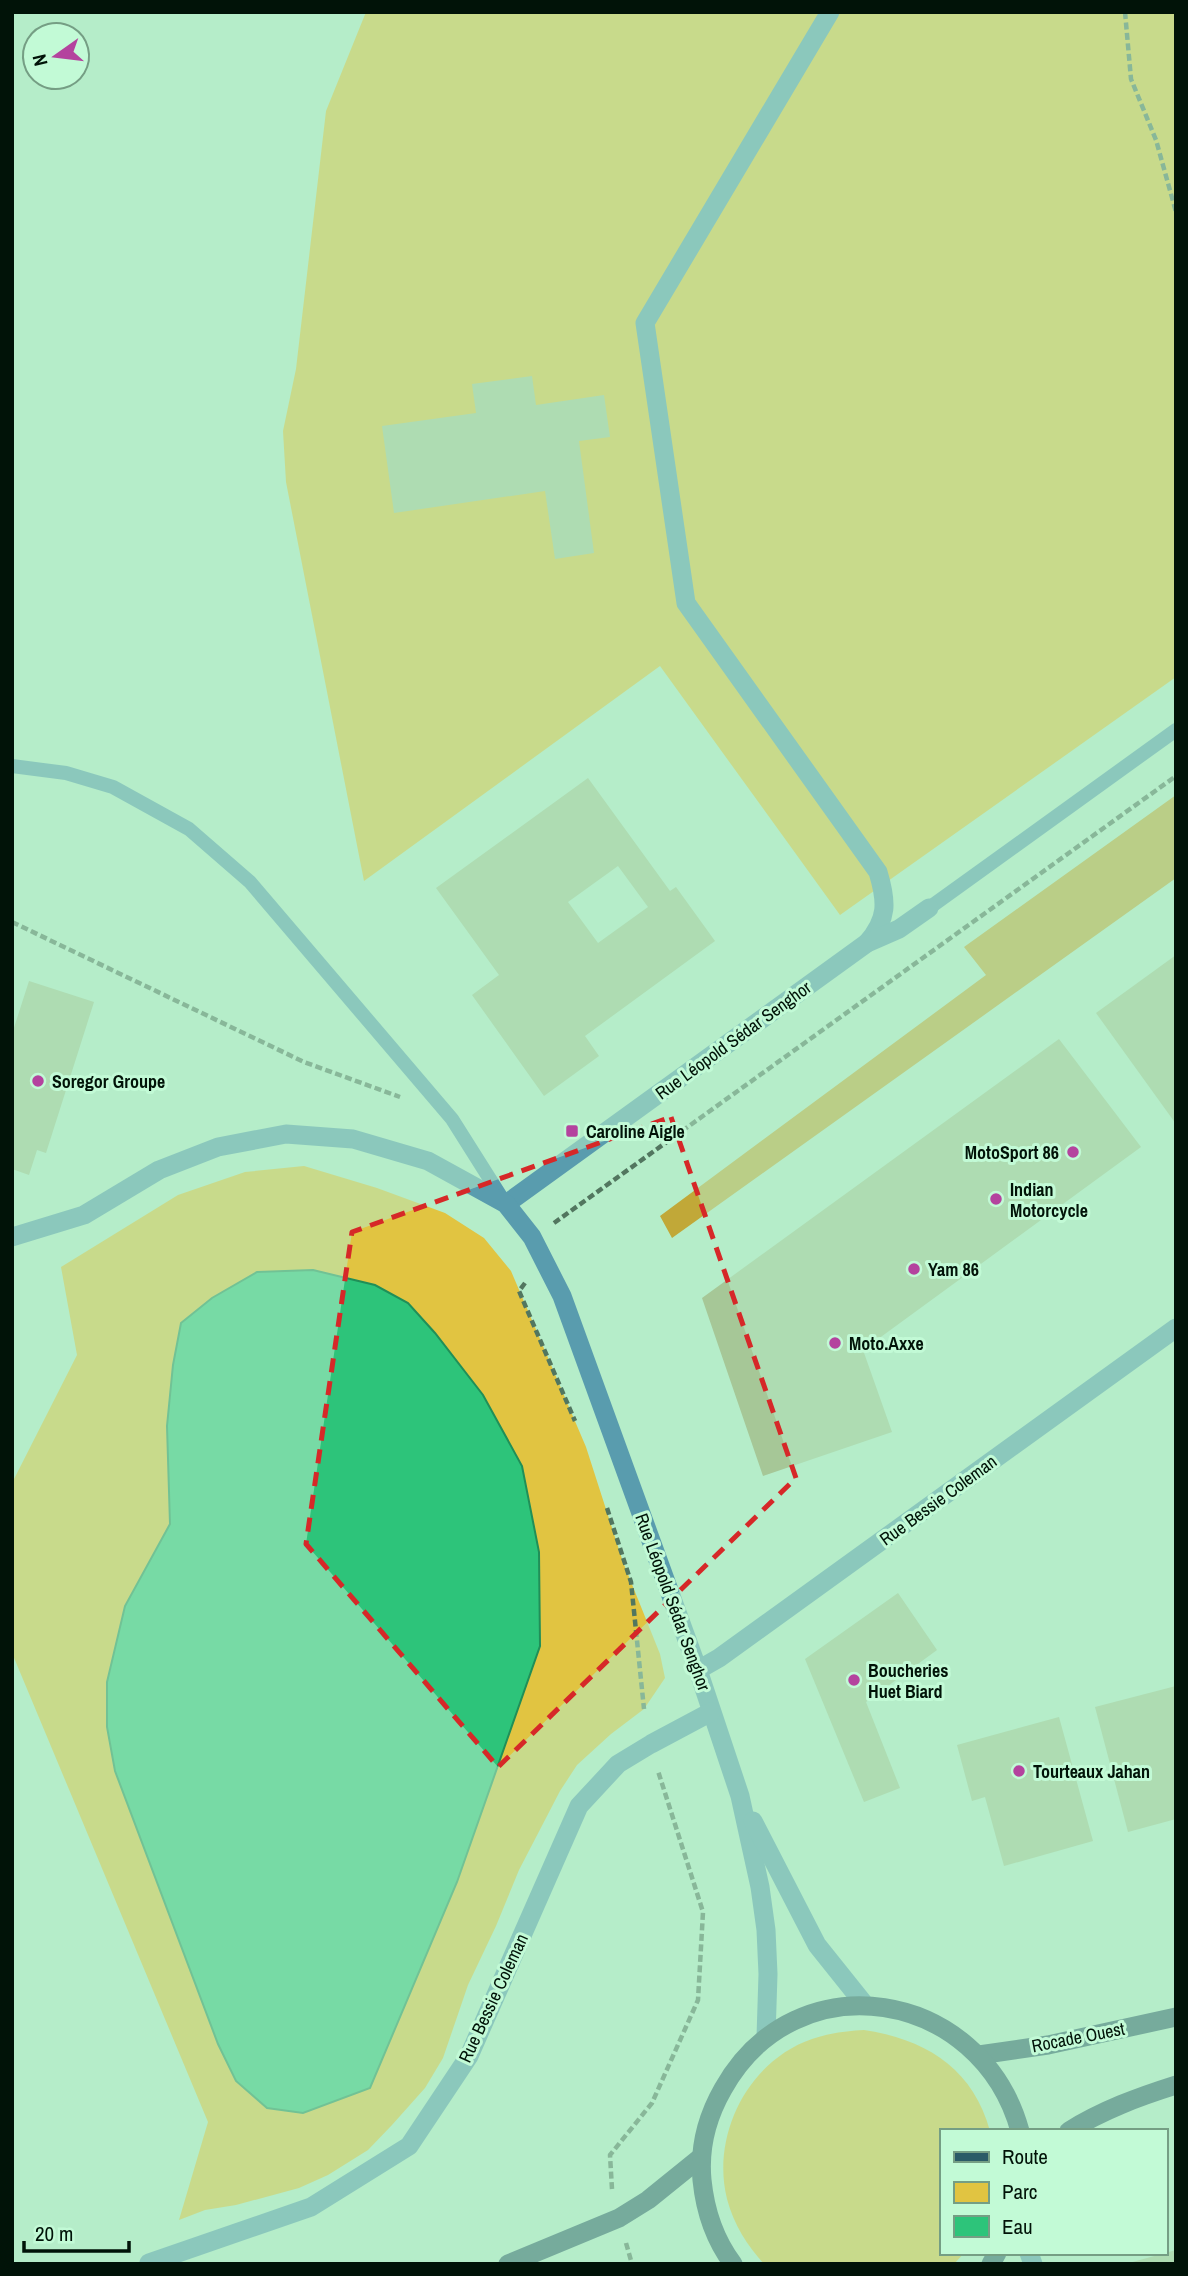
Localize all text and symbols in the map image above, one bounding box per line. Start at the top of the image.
north arrow [21,21,91,91]
text: N [26,52,53,69]
street label: Rue Léopold Sédar Senghor [650,975,816,1105]
place label: Soregor Groupe [52,1069,165,1094]
marker: Soregor Groupe [30,1073,46,1089]
place label: Caroline Aigle [586,1119,685,1144]
marker: Caroline Aigle [564,1123,580,1139]
place label: MotoSport 86 [965,1140,1059,1165]
marker: MotoSport 86 [1065,1144,1081,1160]
place label: Indian Motorcycle [1010,1177,1088,1223]
marker: Indian Motorcycle [988,1191,1004,1207]
place label: Yam 86 [928,1257,979,1282]
marker: Yam 86 [906,1261,922,1277]
place label: Moto.Axxe [849,1331,924,1356]
marker: Moto.Axxe [827,1335,843,1351]
street label: Rue Bessie Coleman [874,1449,1002,1551]
street label: Rue Léopold Sédar Senghor [629,1510,717,1694]
place label: Boucheries Huet Biard [868,1658,948,1704]
marker: Boucheries Huet Biard [846,1672,862,1688]
place label: Tourteaux Jahan [1033,1759,1150,1784]
marker: Tourteaux Jahan [1011,1763,1027,1779]
street label: Rue Bessie Coleman [452,1930,534,2066]
street label: Rocade Ouest [1029,2016,1127,2058]
legend [940,2129,1167,2255]
text: Route [1002,2142,1048,2171]
text: Parc [1002,2177,1037,2206]
scale bar [24,2210,130,2254]
text: Eau [1002,2212,1033,2241]
text: 20 m [35,2219,73,2248]

